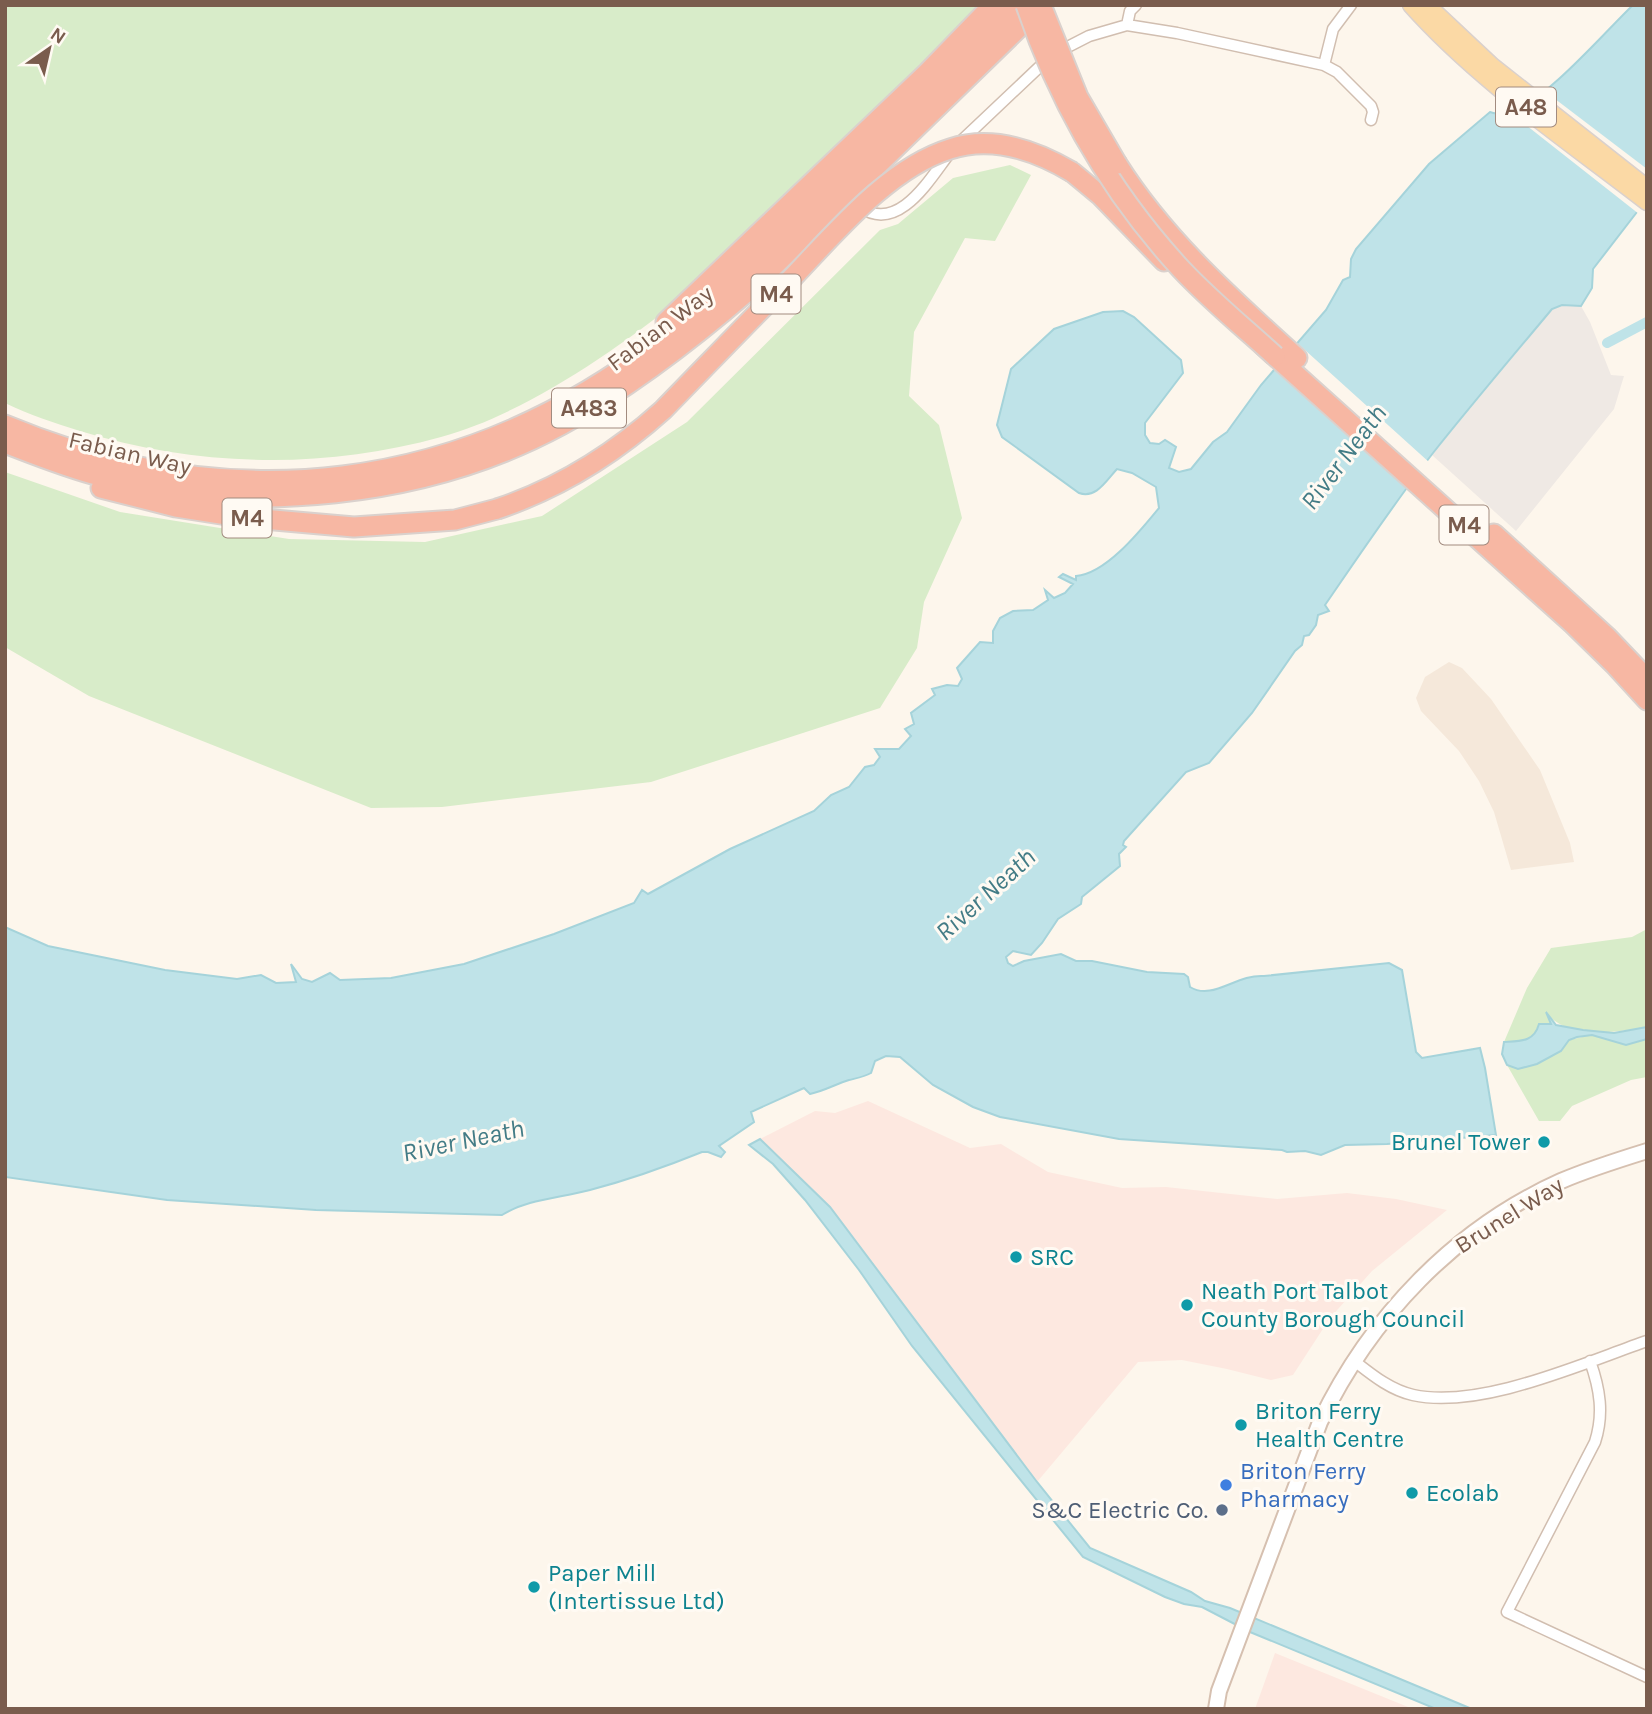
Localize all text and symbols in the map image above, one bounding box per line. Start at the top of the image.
north arrow [14,14,84,84]
text: N [46,23,70,49]
road number: A48 [1496,88,1556,127]
road number: M4 [752,274,800,314]
street label: Fabian Way [602,279,718,377]
road number: A483 [552,388,626,428]
water label: River Neath [1294,399,1393,516]
street label: Fabian Way [66,425,194,481]
road number: M4 [222,498,272,538]
road number: M4 [1440,505,1488,544]
water label: River Neath [929,841,1042,947]
water label: River Neath [399,1112,527,1169]
place label: Brunel Tower [1391,1128,1530,1156]
marker: Brunel Tower [1536,1134,1552,1150]
street label: Brunel Way [1450,1171,1568,1259]
place label: SRC [1030,1243,1074,1271]
marker: SRC [1008,1249,1024,1265]
place label: Neath Port Talbot County Borough Council [1201,1277,1465,1333]
marker: Neath Port Talbot County Borough Council [1179,1297,1195,1313]
place label: Briton Ferry Health Centre [1255,1397,1404,1453]
marker: Briton Ferry Health Centre [1233,1417,1249,1433]
place label: Briton Ferry Pharmacy [1240,1457,1366,1513]
marker: Briton Ferry Pharmacy [1218,1477,1234,1493]
place label: Ecolab [1426,1479,1499,1507]
marker: Ecolab [1404,1485,1420,1501]
place label: S&C Electric Co. [1031,1496,1208,1524]
marker: S&C Electric Co. [1214,1502,1230,1518]
place label: Paper Mill (Intertissue Ltd) [548,1559,725,1615]
marker: Paper Mill (Intertissue Ltd) [526,1579,542,1595]

